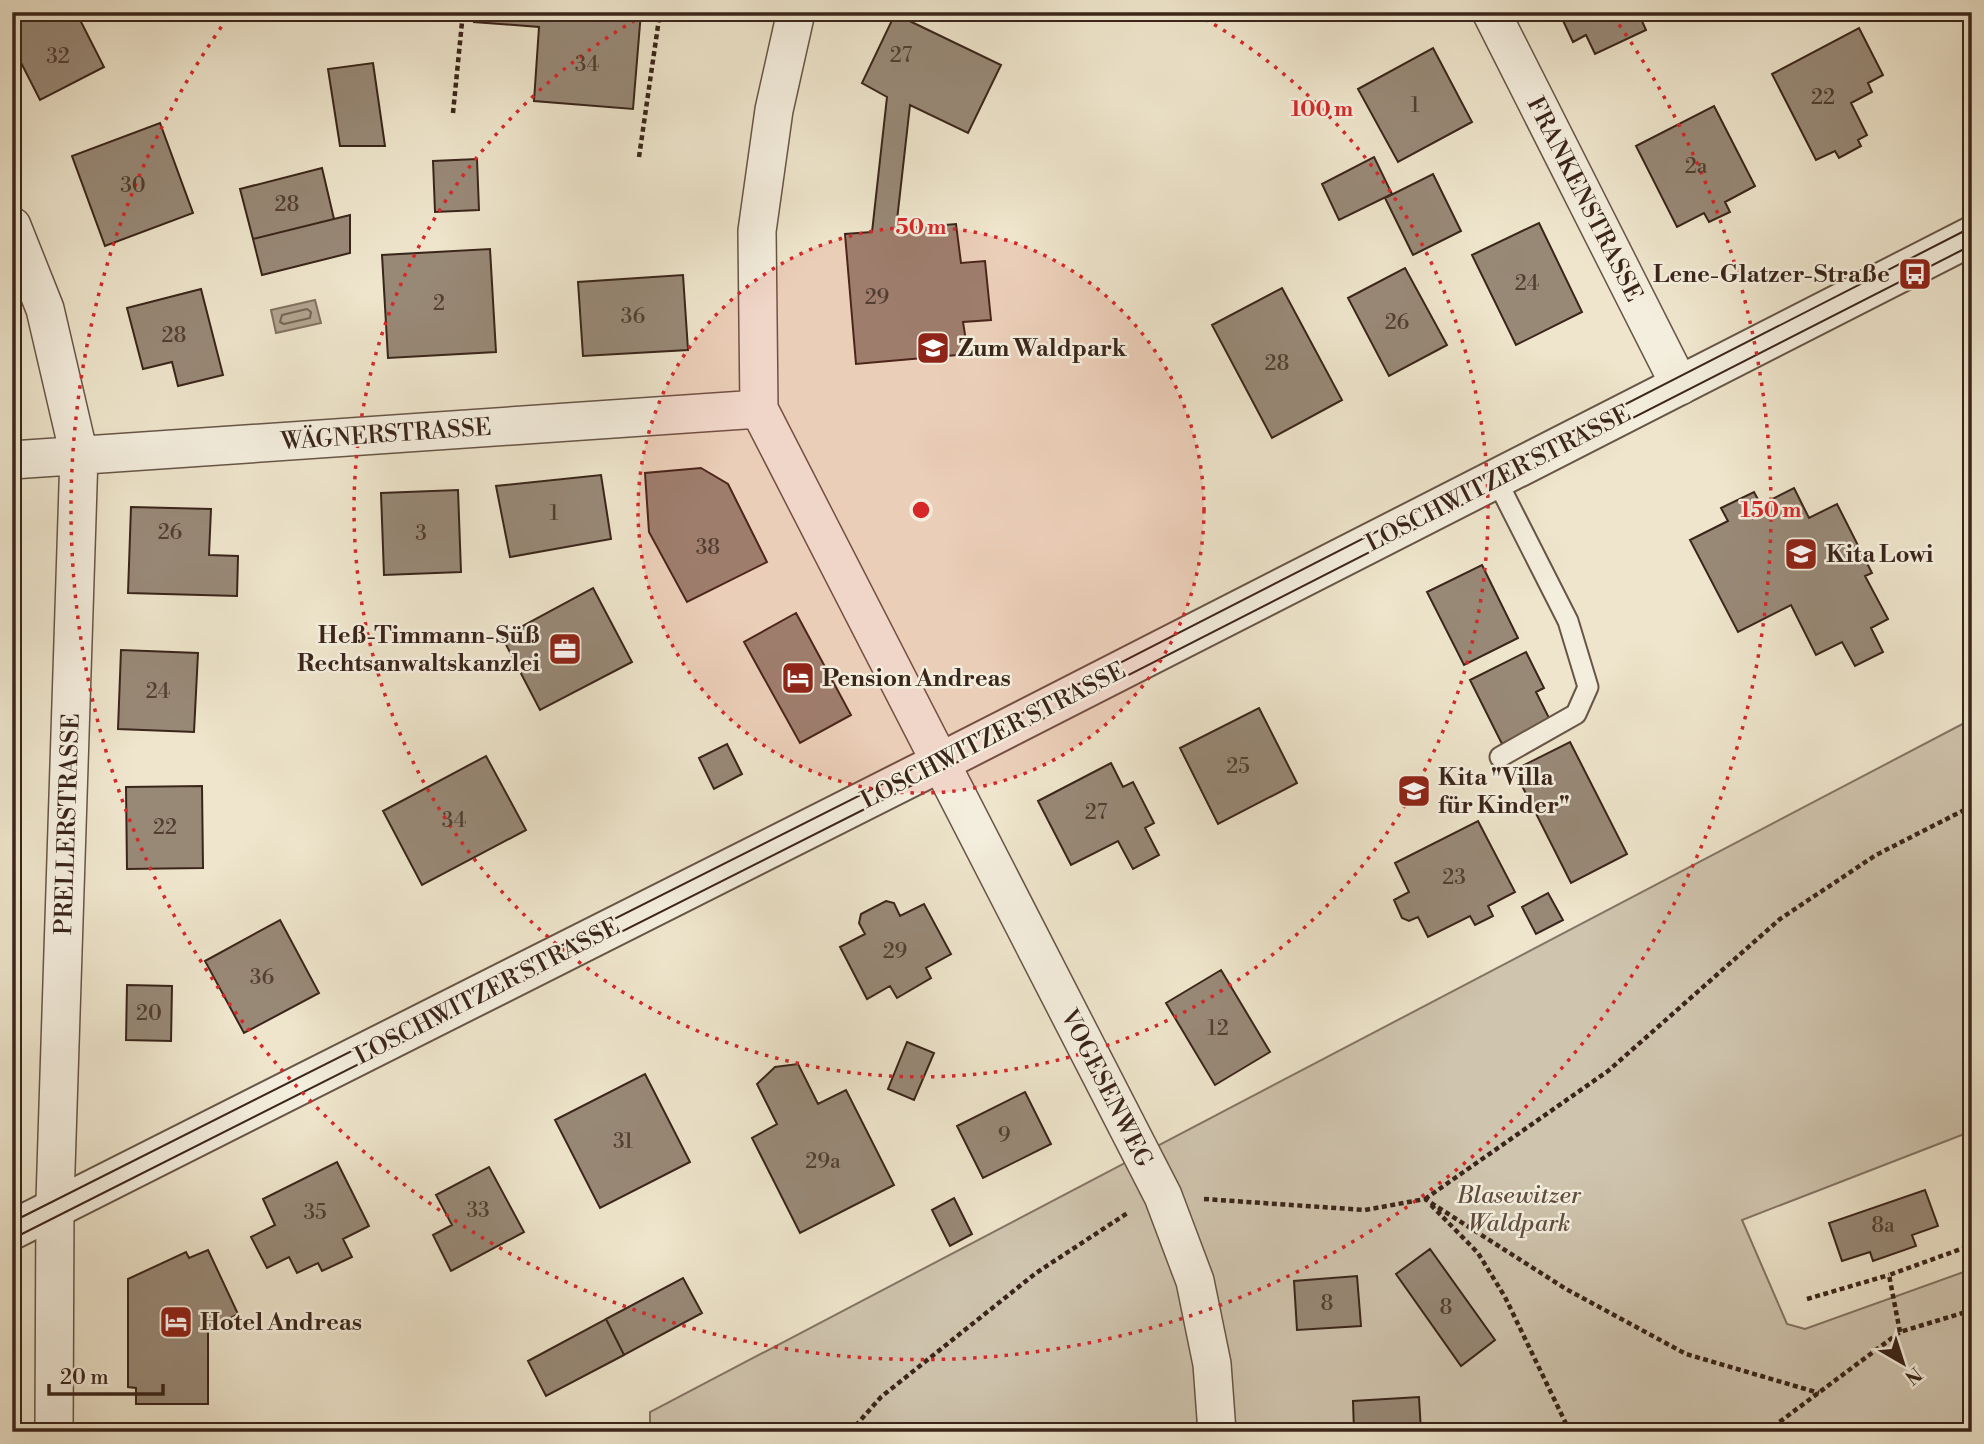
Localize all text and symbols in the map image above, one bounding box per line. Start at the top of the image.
house number: 27 [890,43,913,69]
house number: 32 [46,44,70,70]
house number: 34 [575,52,599,78]
house number: 22 [1811,85,1835,111]
street label: FRANKENSTRASSE [1520,92,1649,307]
house number: 1 [1410,93,1420,119]
text: 100 m [1291,97,1353,123]
house number: 2a [1685,154,1708,180]
house number: 30 [120,173,146,199]
house number: 28 [275,192,299,218]
text: 50 m [896,215,946,241]
bus stop icon: Lene-Glatzer-Straße [1896,255,1934,293]
place label: Lene-Glatzer-Straße [1653,260,1890,290]
house number: 24 [1515,271,1539,297]
house number: 29 [865,285,889,311]
house number: 2 [433,291,445,317]
house number: 36 [621,304,645,330]
house number: 26 [1385,310,1410,336]
house number: 28 [162,323,186,349]
school or university icon: Zum Waldpark [914,329,952,367]
place label: Zum Waldpark [958,334,1128,364]
house number: 28 [1265,351,1289,377]
street label: LOSCHWITZER STRASSE [1361,399,1636,559]
street label: WÄGNERSTRASSE [279,412,492,457]
centre of rings [909,498,933,522]
text: 150 m [1741,498,1801,524]
house number: 1 [549,501,559,527]
house number: 26 [158,520,183,546]
house number: 3 [415,521,427,547]
house number: 38 [696,535,720,561]
school or university icon: Kita Lowi [1782,535,1820,573]
place label: Kita Lowi [1826,540,1934,570]
place label: Heß-Timmann-Süß Rechtsanwaltskanzlei [297,621,540,679]
office icon: Heß-Timmann-Süß Rechtsanwaltskanzlei [546,630,584,668]
street label: LOSCHWITZER STRASSE [856,656,1131,816]
hotel icon: Pension Andreas [779,659,817,697]
place label: Pension Andreas [822,664,1011,694]
house number: 24 [146,679,170,705]
street label: PRELLERSTRASSE [49,713,87,935]
house number: 25 [1226,754,1250,780]
place label: Kita "Villa für Kinder" [1438,763,1570,821]
school or university icon: Kita "Villa für Kinder" [1395,772,1433,810]
house number: 27 [1085,800,1108,826]
house number: 34 [442,808,466,834]
house number: 22 [153,815,177,841]
house number: 23 [1442,865,1466,891]
street label: LOSCHWITZER STRASSE [350,912,625,1072]
house number: 29 [883,939,907,965]
house number: 36 [250,965,274,991]
house number: 20 [136,1001,162,1027]
street label: VOGESENWEG [1053,1004,1159,1173]
house number: 12 [1207,1016,1229,1042]
house number: 9 [998,1123,1010,1149]
house number: 31 [613,1129,633,1155]
house number: 29a [805,1149,841,1175]
park label: Blasewitzer Waldpark [1456,1181,1582,1239]
house number: 33 [466,1198,490,1224]
house number: 35 [303,1200,327,1226]
house number: 8a [1871,1213,1895,1239]
house number: 8 [1321,1291,1333,1317]
house number: 8 [1440,1295,1452,1321]
hotel icon: Hotel Andreas [157,1303,195,1341]
place label: Hotel Andreas [200,1308,362,1338]
north arrow [1868,1328,1938,1398]
scale bar [49,1353,163,1397]
text: N [1900,1361,1926,1389]
text: 20 m [60,1365,109,1391]

